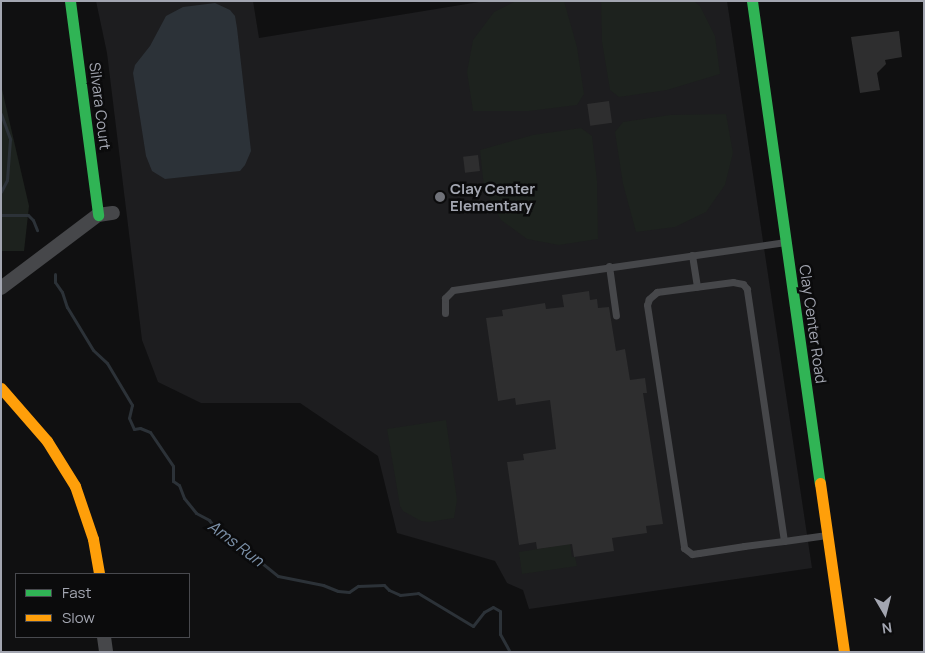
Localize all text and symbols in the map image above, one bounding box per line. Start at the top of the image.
street label: Silvara Court [86,61,114,151]
place label: Clay Center Elementary [450,179,535,214]
marker: Clay Center Elementary [434,191,446,203]
street label: Clay Center Road [796,264,830,384]
water label: Ams Run [205,516,267,570]
legend [15,573,190,638]
text: Fast [62,582,91,603]
north arrow [860,588,910,638]
text: Slow [62,607,95,628]
text: N [881,618,893,638]

